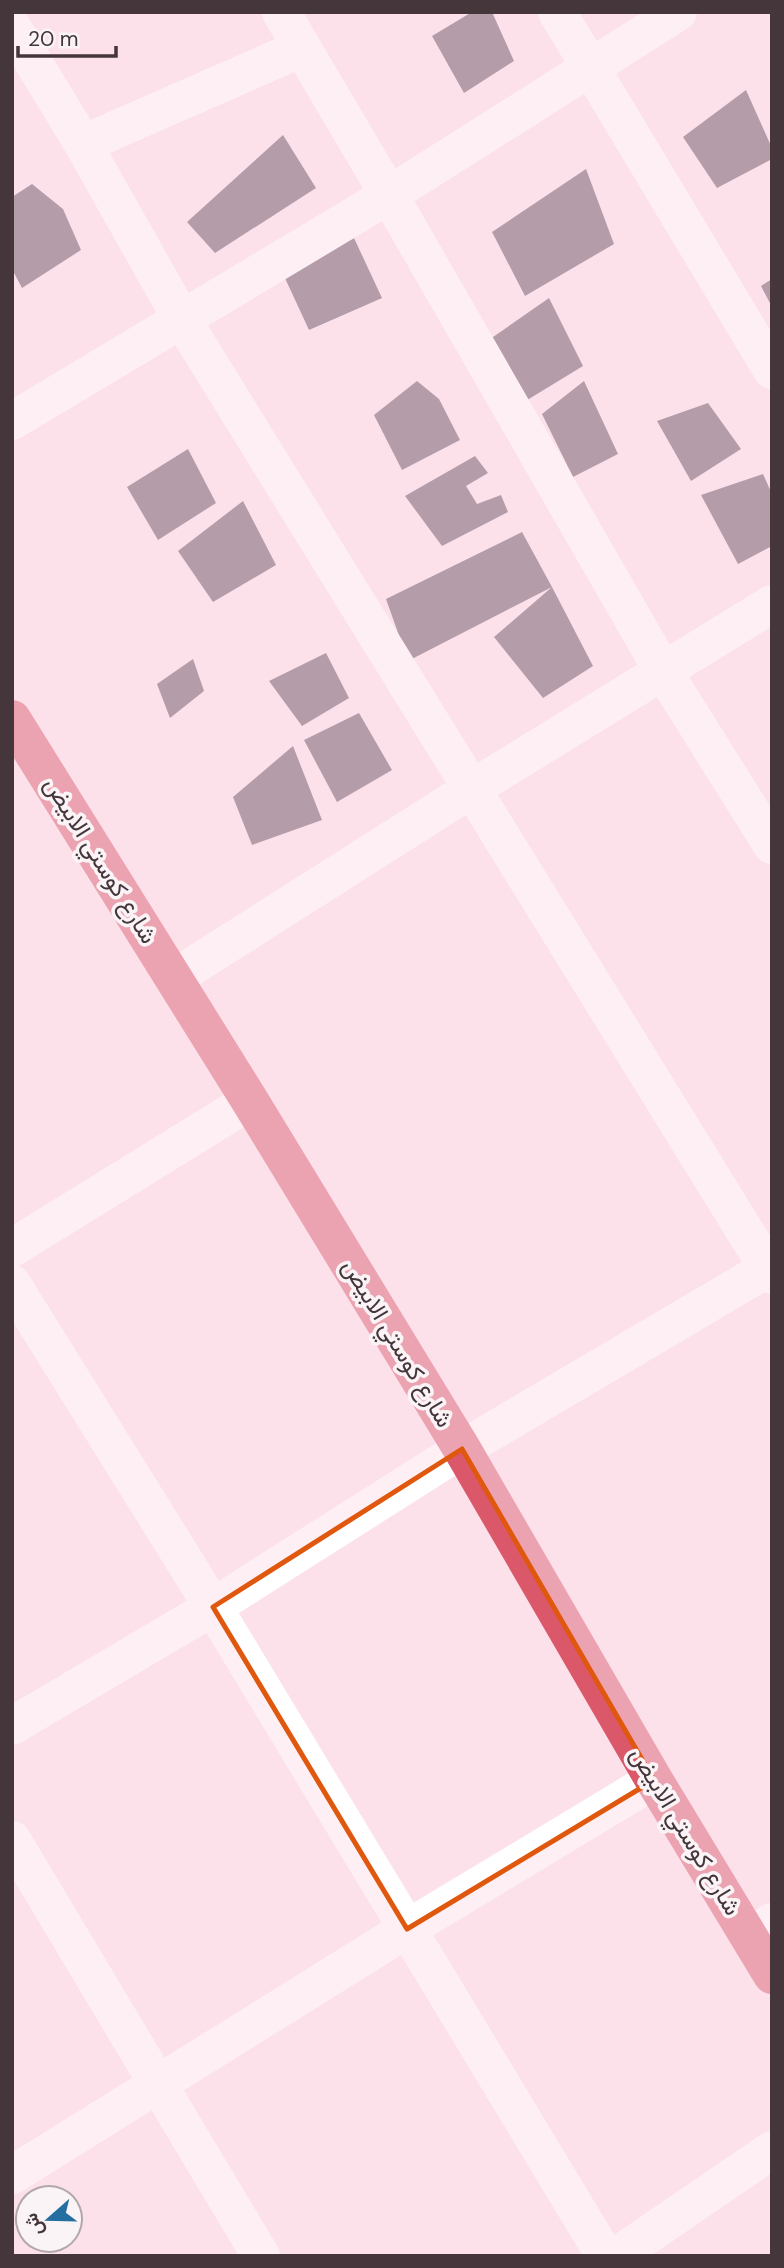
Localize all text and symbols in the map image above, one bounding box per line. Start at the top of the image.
scale bar [18,14,116,58]
text: 20 m [28,25,79,53]
street label: شارع كوستي الابيض [34,771,165,951]
street label: شارع كوستي الابيض [332,1253,460,1435]
street label: شارع كوستي الابيض [620,1741,748,1923]
north arrow [14,2184,84,2254]
text: ش [18,2209,49,2240]

